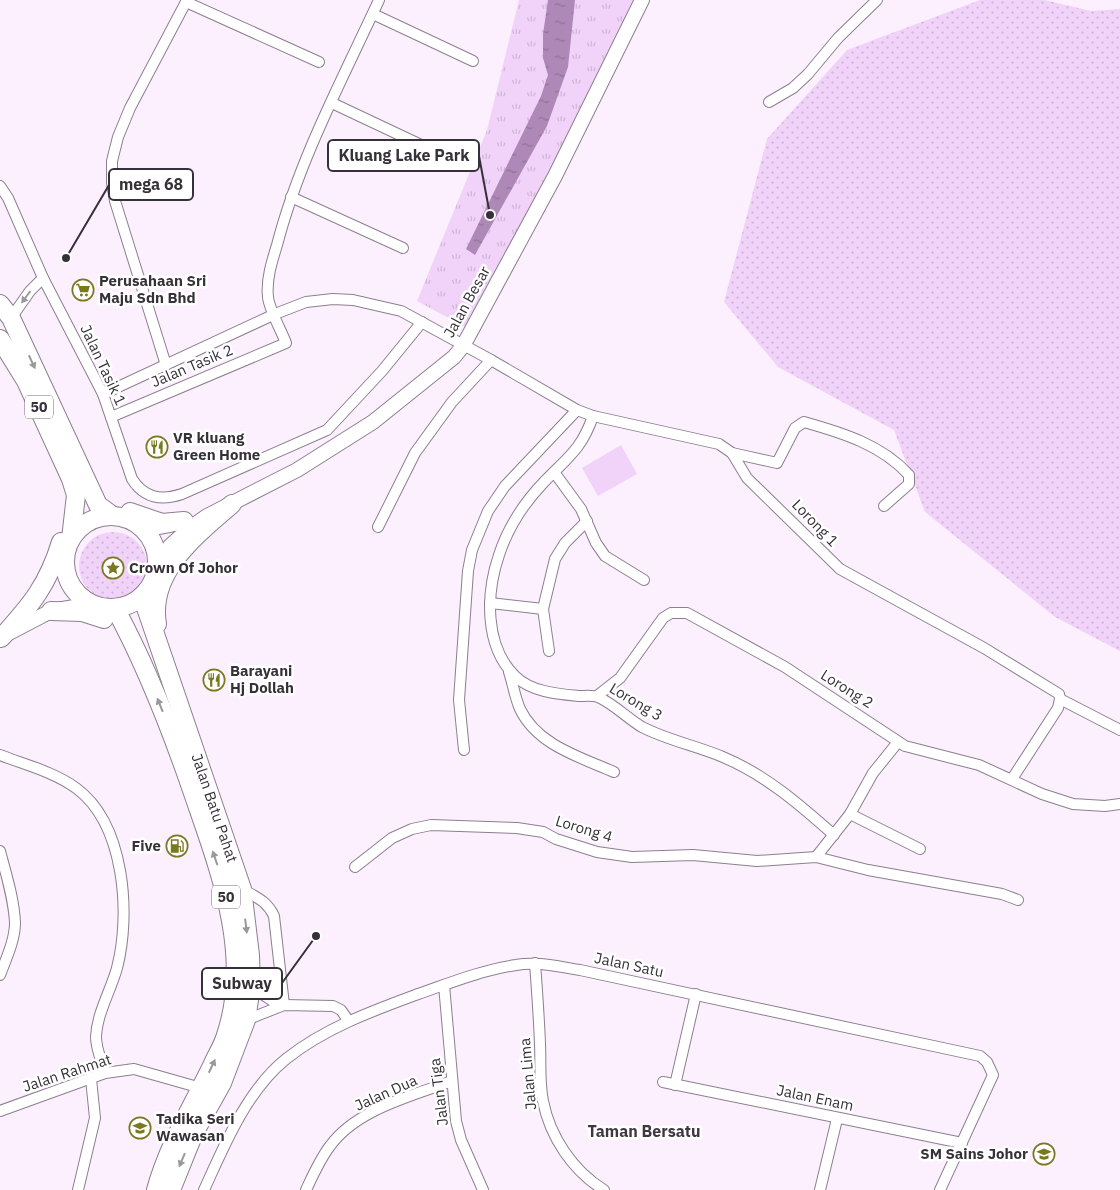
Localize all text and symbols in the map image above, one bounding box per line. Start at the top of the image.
callout: Kluang Lake Park [328,140,479,171]
text: Kluang Lake Park [339,145,470,165]
callout: mega 68 [109,169,193,200]
text: mega 68 [119,174,183,194]
street label: Jalan Besar [439,262,494,341]
place label: Perusahaan Sri Maju Sdn Bhd [99,271,206,307]
supermarket icon: Perusahaan Sri Maju Sdn Bhd [71,278,95,302]
one-way arrow [20,290,31,303]
street label: Jalan Tasik 1 [76,321,130,408]
street label: Jalan Tasik 2 [148,340,235,391]
one-way arrow [28,355,36,370]
road number: 50 [25,396,53,418]
place label: VR kluang Green Home [173,428,260,464]
restaurant icon: VR kluang Green Home [145,435,169,459]
street label: Lorong 1 [788,495,843,550]
place icon: Crown Of Johor [101,556,125,580]
place label: Crown Of Johor [129,558,238,577]
place label: Barayani Hj Dollah [230,661,294,697]
street label: Lorong 2 [817,665,877,712]
restaurant icon: Barayani Hj Dollah [202,668,226,692]
street label: Lorong 3 [606,678,666,725]
one-way arrow [156,697,164,712]
street label: Jalan Batu Pahat [187,751,242,865]
street label: Lorong 4 [553,811,615,846]
fuel station icon: Five [165,834,189,858]
place label: Five [132,836,161,855]
one-way arrow [211,850,218,865]
road number: 50 [212,886,240,909]
one-way arrow [242,918,250,934]
street label: Jalan Satu [593,948,665,981]
callout: Subway [202,968,282,999]
text: Subway [212,973,272,993]
street label: Jalan Lima [515,1037,540,1111]
street label: Jalan Rahmat [20,1049,114,1096]
street label: Jalan Tiga [425,1057,452,1127]
one-way arrow [208,1059,216,1073]
street label: Jalan Dua [352,1070,420,1115]
street label: Jalan Enam [775,1080,855,1115]
place label: Tadika Seri Wawasan [156,1109,235,1145]
school or university icon: Tadika Seri Wawasan [128,1116,152,1140]
district label: Taman Bersatu [588,1121,700,1141]
school or university icon: SM Sains Johor [1032,1142,1056,1166]
place label: SM Sains Johor [920,1144,1028,1163]
one-way arrow [178,1153,186,1167]

